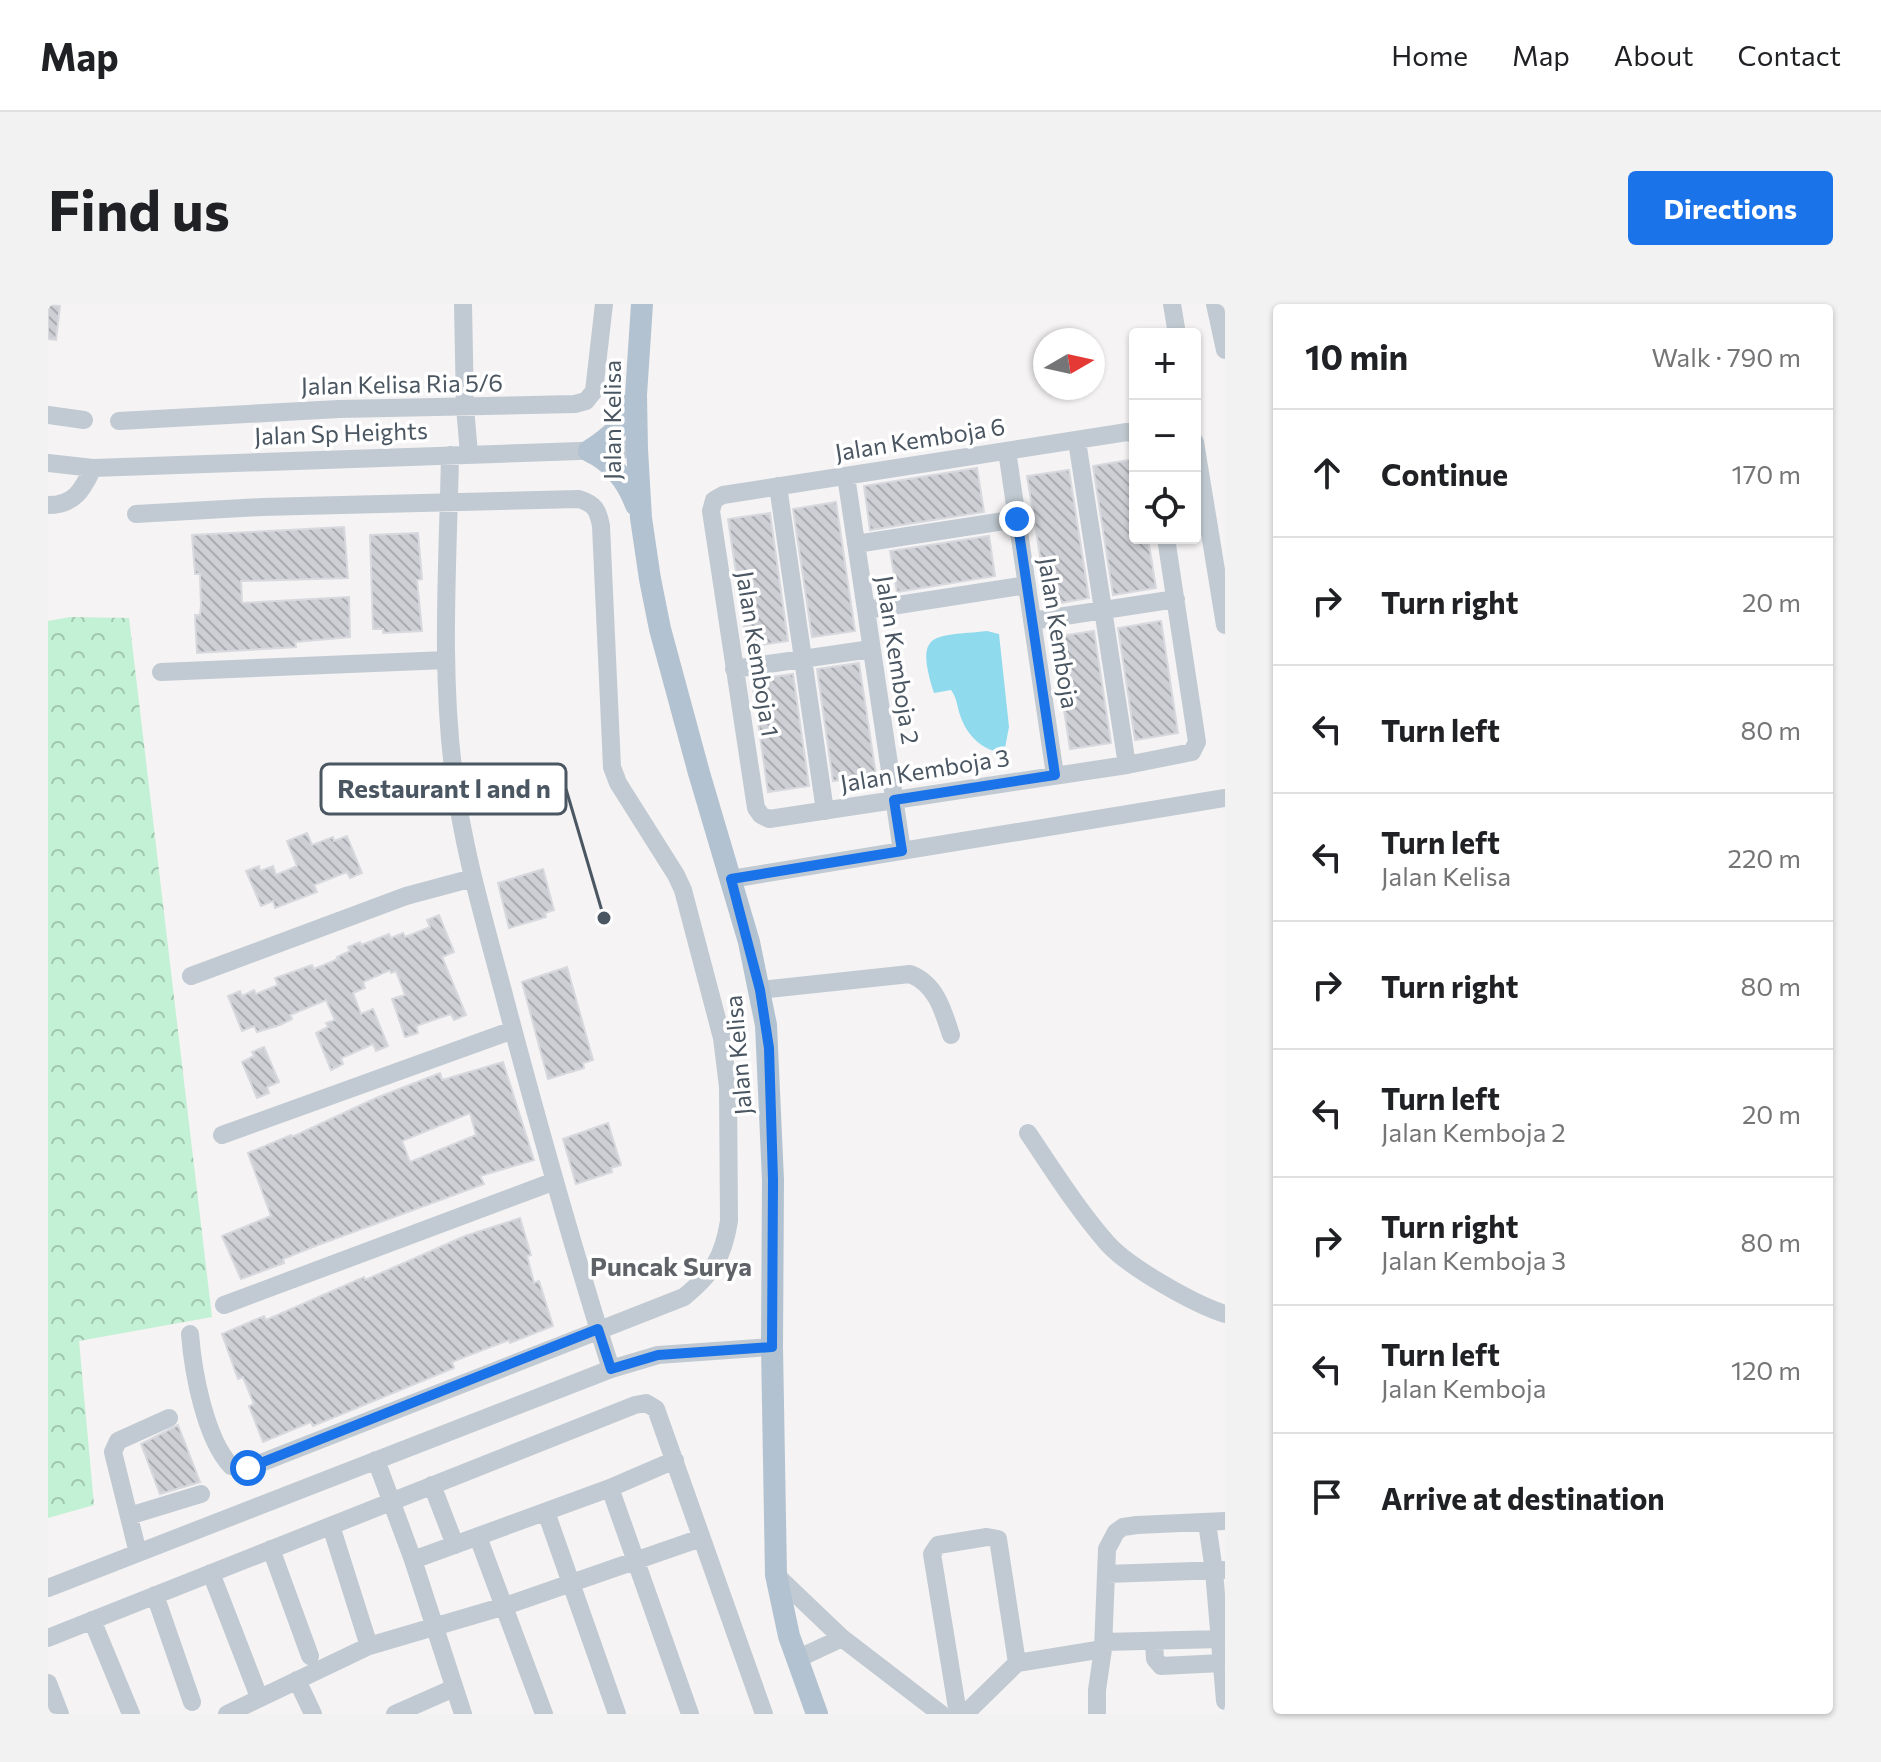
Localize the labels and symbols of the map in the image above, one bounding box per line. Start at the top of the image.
north arrow [1033,328,1105,400]
street label: Jalan Kelisa [597,360,626,480]
street label: Jalan Kelisa Ria 5/6 [301,367,503,400]
street label: Jalan Kemboja 6 [833,411,1007,466]
street label: Jalan Sp Heights [254,415,428,450]
route end [999,501,1035,537]
street label: Jalan Kemboja [1033,555,1086,710]
street label: Jalan Kemboja 1 [731,569,786,739]
street label: Jalan Kemboja 2 [871,573,926,746]
street label: Jalan Kemboja 3 [838,742,1011,797]
callout: Restaurant l and n [321,764,566,814]
text: Restaurant l and n [337,772,551,803]
street label: Jalan Kelisa [718,994,757,1116]
district label: Puncak Surya [590,1250,752,1281]
route start [230,1450,266,1486]

